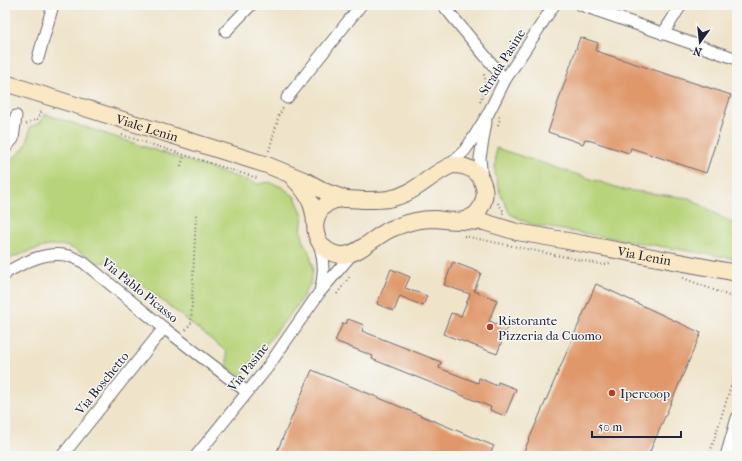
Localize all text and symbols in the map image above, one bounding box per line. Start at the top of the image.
north arrow [680,22,720,62]
street label: Strada Pasine [476,26,529,98]
text: N [691,44,703,59]
street label: Viale Lenin [113,110,181,144]
street label: Via Lenin [615,243,673,268]
street label: Via Pablo Picasso [98,254,182,326]
place label: Ristorante Pizzeria da Cuomo [498,313,602,343]
marker: Ristorante Pizzeria da Cuomo [485,322,495,332]
street label: Via Pasine [224,339,272,395]
street label: Via Boschetto [72,348,132,418]
place label: Ipercoop [620,386,670,401]
marker: Ipercoop [607,388,617,398]
scale bar [592,413,681,439]
text: 50 m [598,420,622,434]

